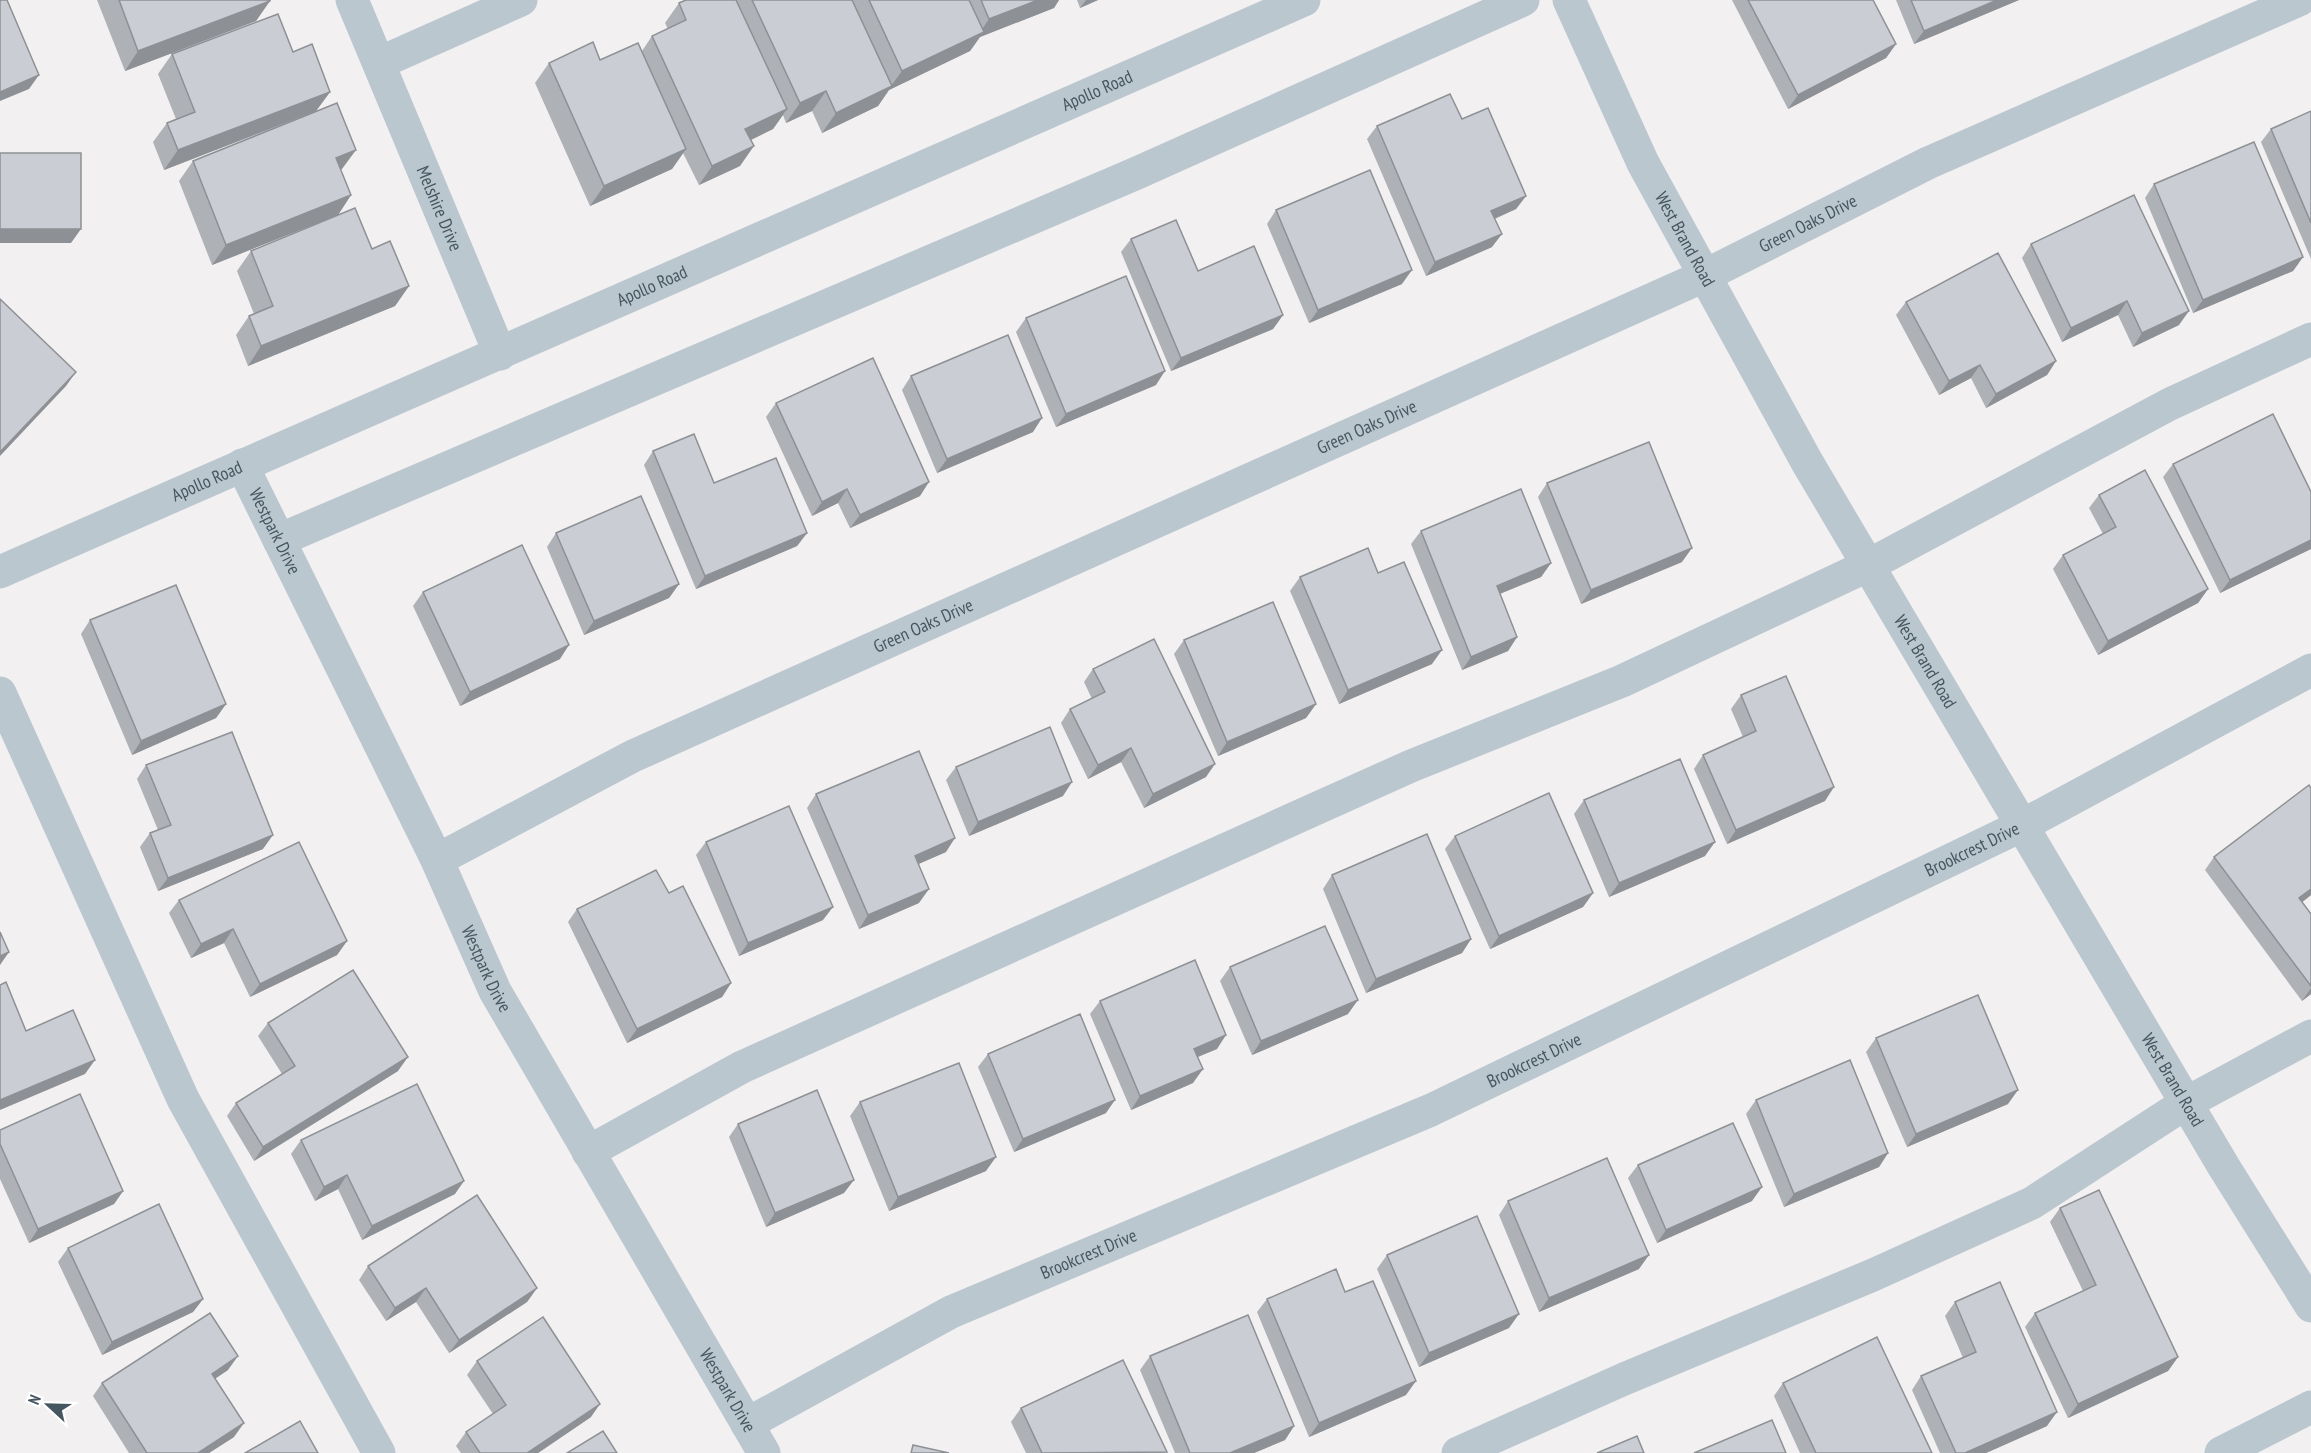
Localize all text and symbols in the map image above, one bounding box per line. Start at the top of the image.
street label: Apollo Road [1058,65,1136,116]
street label: Melshire Drive [412,162,468,254]
street label: West Brand Road [1650,188,1721,290]
street label: Green Oaks Drive [1755,189,1861,257]
street label: Apollo Road [613,260,691,311]
street label: Green Oaks Drive [1313,394,1420,459]
street label: Apollo Road [168,455,246,506]
street label: Westpark Drive [244,484,306,578]
street label: Green Oaks Drive [870,593,977,658]
street label: West Brand Road [1889,611,1962,712]
street label: Brookcrest Drive [1921,817,2023,882]
street label: Westpark Drive [456,922,517,1016]
street label: Brookcrest Drive [1483,1027,1585,1092]
street label: West Brand Road [2136,1029,2209,1131]
street label: Brookcrest Drive [1037,1223,1140,1284]
street label: Westpark Drive [695,1344,761,1436]
north arrow [18,1375,78,1435]
text: N [23,1392,45,1407]

